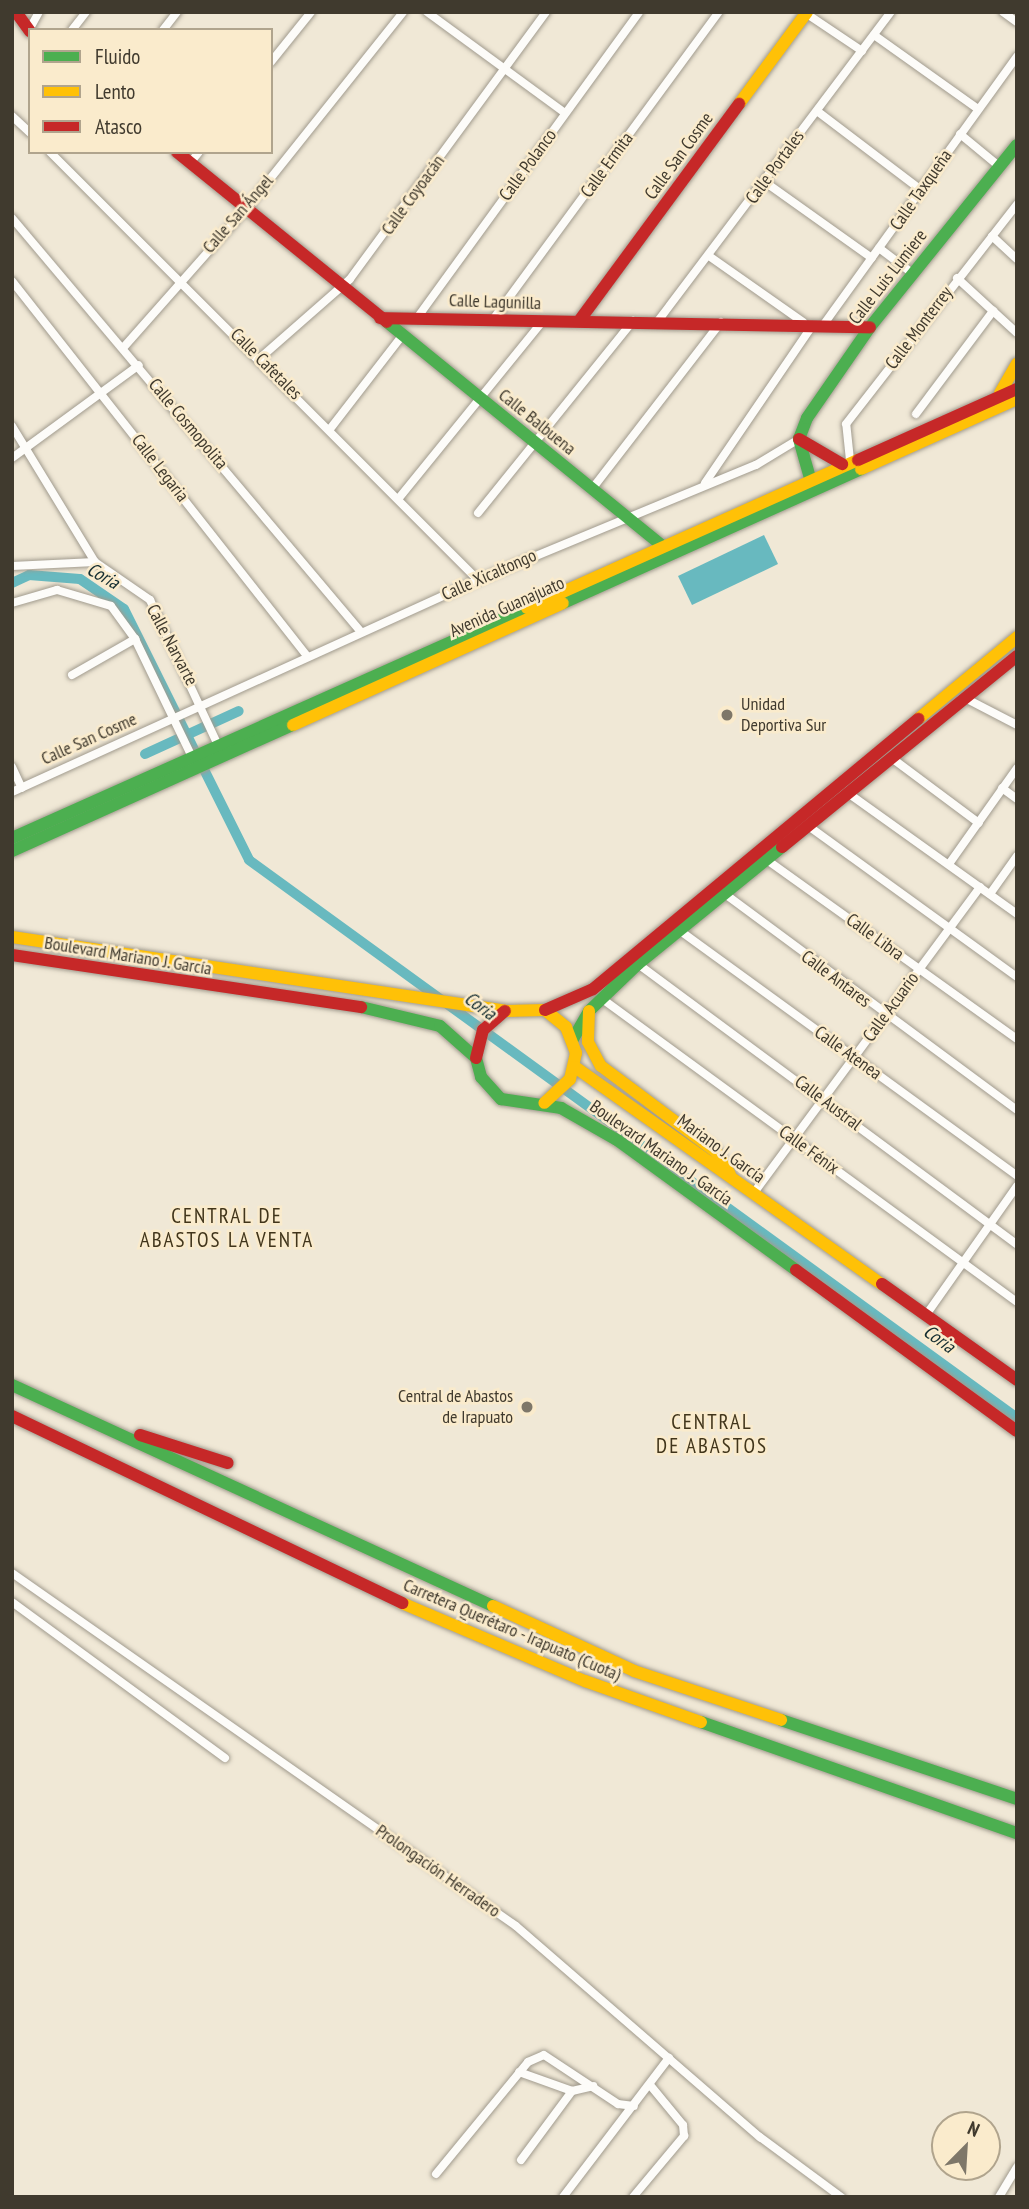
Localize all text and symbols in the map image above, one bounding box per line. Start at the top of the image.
legend [28,28,273,154]
text: Fluido [95,43,140,70]
text: Lento [95,78,135,105]
street label: Calle San Cosme [640,108,718,204]
text: Atasco [95,113,142,140]
street label: Calle Polanco [495,125,561,205]
street label: Calle Portales [741,126,809,208]
street label: Calle Ermita [576,128,638,202]
street label: Calle Taxqueña [885,145,957,235]
street label: Calle Coyoacán [377,151,449,239]
street label: Calle San Ángel [198,170,278,258]
street label: Calle Luis Lumiere [844,225,932,329]
street label: Calle Monterrey [881,282,957,374]
street label: Calle Lagunilla [449,290,541,314]
street label: Calle Cafetales [226,324,306,404]
street label: Calle Cosmopolita [144,374,232,474]
street label: Calle Balbuena [494,384,580,460]
street label: Calle Legaria [127,430,193,506]
street label: Calle Xicaltongo [438,544,540,606]
water label: Coria [83,558,123,594]
street label: Avenida Guanajuato [446,572,568,642]
street label: Calle Narvarte [142,601,202,689]
place label: Unidad Deportiva Sur [741,694,826,736]
marker: Unidad Deportiva Sur [719,707,735,723]
street label: Calle San Cosme [38,708,140,770]
street label: Calle Libra [842,909,908,965]
street label: Boulevard Mariano J. García [42,932,214,980]
street label: Calle Antares [797,946,875,1012]
street label: Calle Acuario [858,968,924,1046]
water label: Coria [460,987,500,1025]
street label: Calle Atenea [810,1021,886,1085]
street label: Calle Austral [790,1071,866,1135]
street label: Boulevard Mariano J. García [585,1095,737,1211]
street label: Mariano J. García [673,1110,769,1188]
street label: Calle Fénix [775,1121,843,1179]
district label: CENTRAL DE ABASTOS LA VENTA [141,1203,313,1253]
water label: Coria [919,1320,959,1358]
place label: Central de Abastos de Irapuato [398,1386,513,1428]
marker: Central de Abastos de Irapuato [519,1399,535,1415]
district label: CENTRAL DE ABASTOS [657,1409,767,1459]
street label: Carretera Querétaro - Irapuato (Cuota) [399,1574,625,1686]
street label: Prolongación Herradero [372,1820,504,1922]
north arrow [931,2111,1001,2181]
text: N [964,2116,983,2142]

